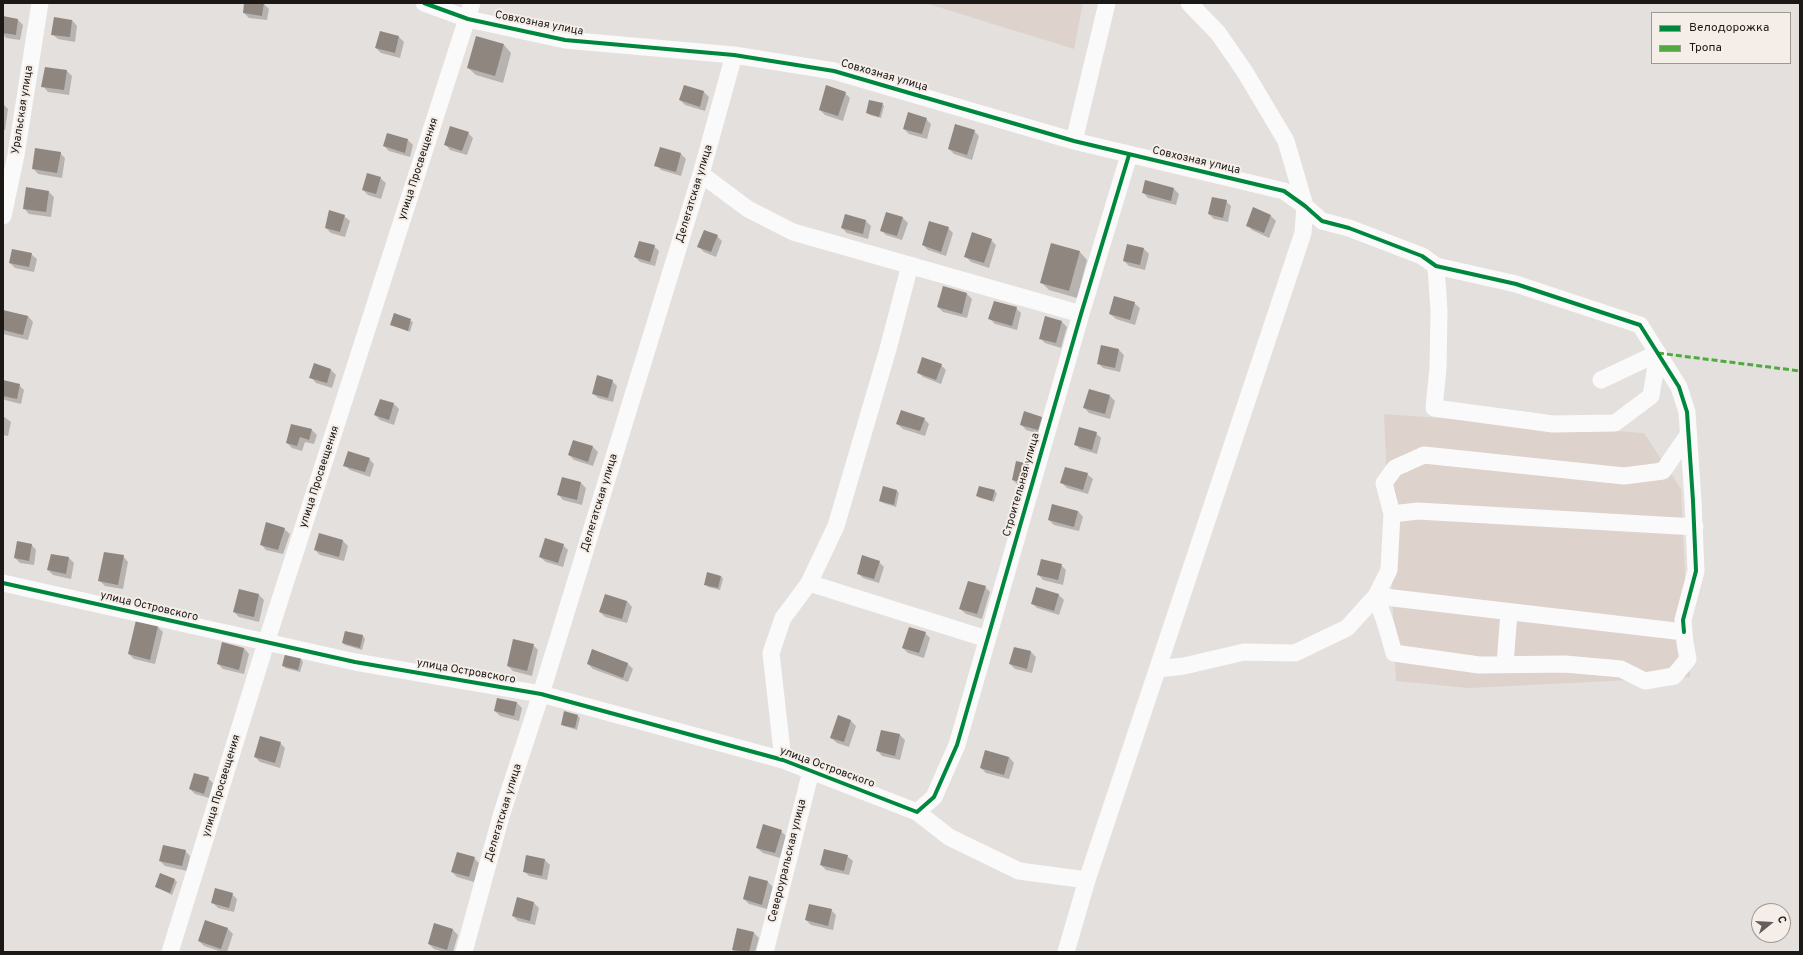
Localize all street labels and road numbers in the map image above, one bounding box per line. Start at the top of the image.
street label: Совхозная улица [494,9,584,39]
street label: Совхозная улица [839,57,929,95]
street label: Уральская улица [9,65,37,155]
street label: улица Просвещения [396,116,442,222]
street label: Делегатская улица [674,143,716,245]
street label: Совхозная улица [1151,144,1241,178]
street label: улица Просвещения [297,424,343,530]
street label: Строительная улица [1001,432,1043,538]
street label: Делегатская улица [579,452,621,554]
street label: улица Островского [99,589,199,625]
street label: улица Островского [415,657,517,687]
street label: улица Просвещения [200,733,244,839]
street label: улица Островского [778,745,876,791]
street label: Делегатская улица [483,762,525,864]
street label: Североуральская улица [766,798,810,924]

